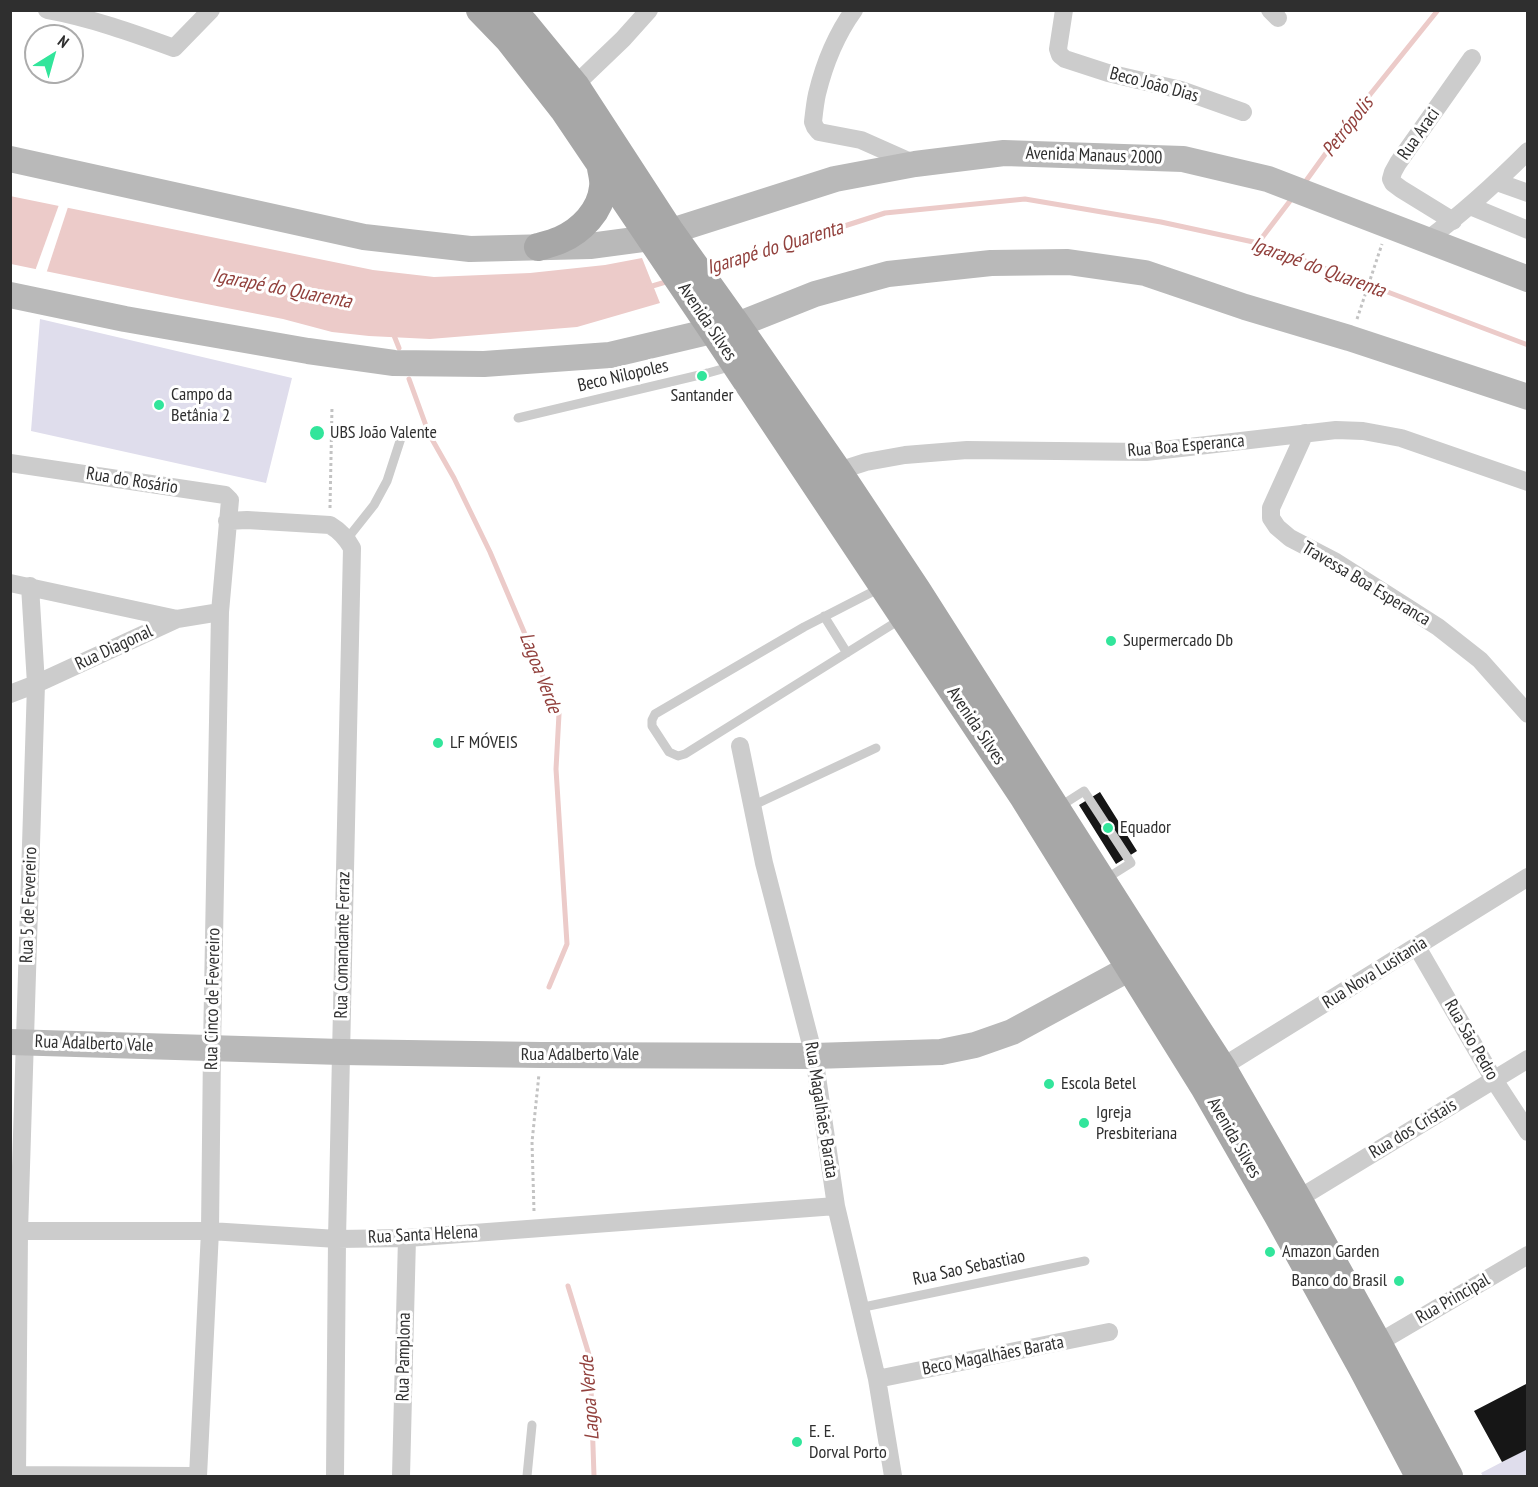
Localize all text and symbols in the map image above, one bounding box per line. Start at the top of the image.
north arrow [24,24,84,84]
text: N [54,31,73,52]
street label: Beco João Dias [1107,63,1201,107]
water label: Petrópolis [1317,92,1379,162]
street label: Rua Araci [1393,104,1445,164]
street label: Avenida Manaus 2000 [1025,143,1163,169]
water label: Igarapé do Quarenta [704,216,846,280]
water label: Igarapé do Quarenta [1248,233,1388,303]
water label: Igarapé do Quarenta [210,264,354,314]
street label: Avenida Silves [673,279,741,365]
street label: Beco Nilopoles [576,355,670,397]
marker: Santander [695,369,709,383]
place label: Campo da Betânia 2 [171,384,232,426]
place label: Santander [670,385,734,407]
marker: Campo da Betânia 2 [152,398,166,412]
place label: UBS João Valente [330,422,437,444]
marker: UBS João Valente [308,424,326,442]
street label: Rua Boa Esperanca [1127,430,1245,462]
street label: Rua do Rosário [85,463,179,499]
street label: Travessa Boa Esperanca [1298,537,1434,631]
street label: Rua Diagonal [72,621,156,675]
water label: Lagoa Verde [514,629,566,717]
place label: Supermercado Db [1123,630,1233,652]
marker: Supermercado Db [1104,634,1118,648]
street label: Avenida Silves [942,683,1010,769]
place label: LF MÓVEIS [450,732,518,754]
marker: LF MÓVEIS [431,736,445,750]
place label: Equador [1120,817,1171,839]
marker: Equador [1101,821,1115,835]
street label: Rua 5 de Fevereiro [16,846,42,964]
street label: Rua Comandante Ferraz [331,871,355,1019]
street label: Rua Cinco de Fevereiro [201,928,225,1070]
street label: Rua Nova Lusitania [1319,932,1431,1014]
street label: Rua São Pedro [1439,996,1503,1084]
street label: Rua Adalberto Vale [34,1031,154,1057]
street label: Rua Magalhães Barata [800,1040,842,1180]
street label: Rua Adalberto Vale [521,1044,639,1066]
place label: Escola Betel [1061,1073,1136,1095]
marker: Escola Betel [1042,1077,1056,1091]
street label: Avenida Silves [1202,1094,1266,1182]
street label: Rua dos Cristais [1365,1095,1461,1163]
place label: Igreja Presbiteriana [1096,1102,1177,1144]
marker: Igreja Presbiteriana [1077,1116,1091,1130]
street label: Rua Santa Helena [367,1221,479,1249]
place label: Amazon Garden [1282,1241,1379,1263]
marker: Amazon Garden [1263,1245,1277,1259]
street label: Rua Sao Sebastiao [911,1246,1027,1290]
street label: Rua Principal [1412,1269,1494,1329]
place label: Banco do Brasil [1292,1270,1387,1292]
marker: Banco do Brasil [1392,1274,1406,1288]
street label: Rua Pamplona [392,1312,416,1402]
street label: Beco Magalhães Barata [920,1332,1066,1380]
water label: Lagoa Verde [575,1355,605,1441]
place label: E. E. Dorval Porto [809,1421,887,1464]
marker: E. E. Dorval Porto [790,1435,804,1449]

